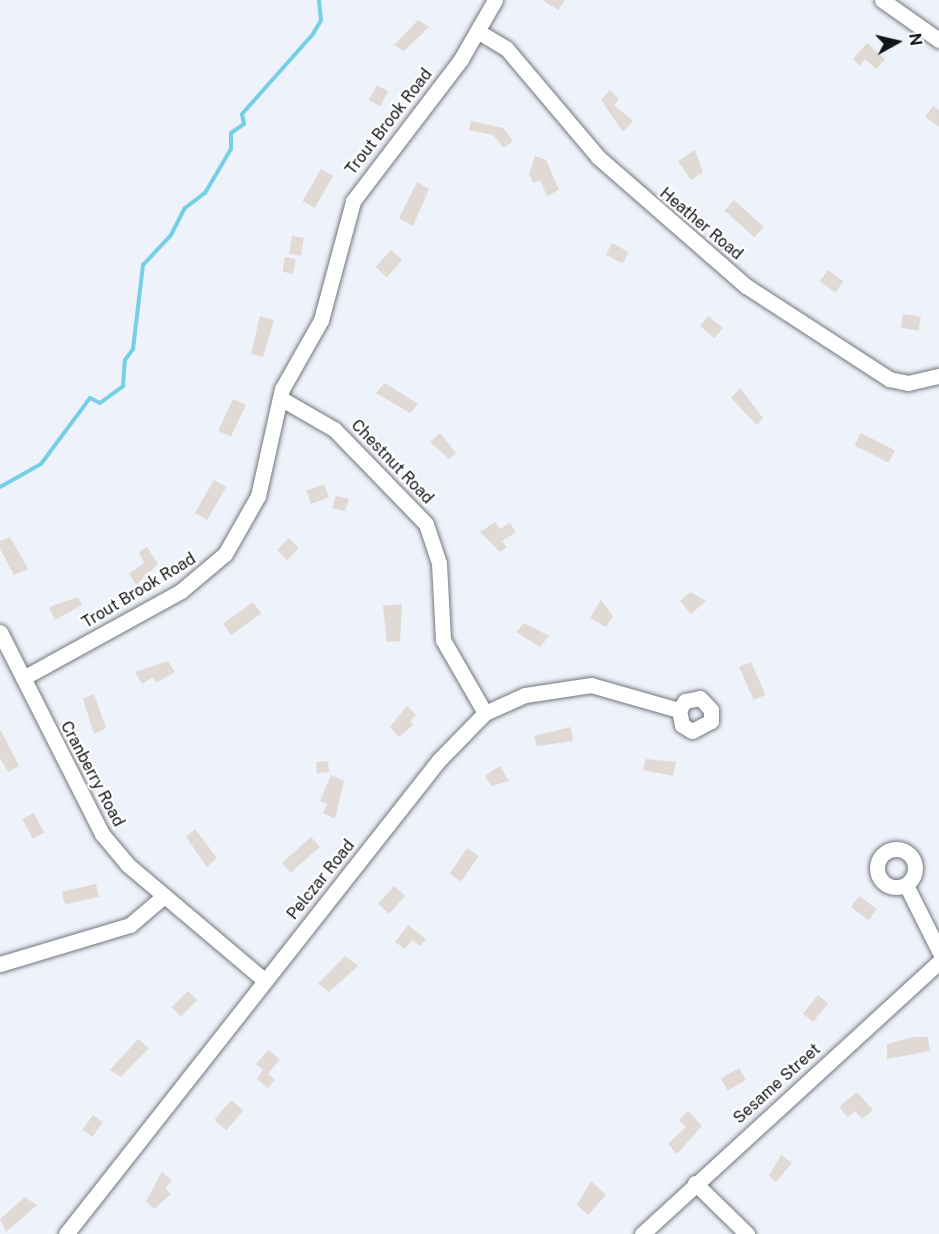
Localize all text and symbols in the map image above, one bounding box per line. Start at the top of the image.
north arrow [867,12,927,72]
text: N [905,32,926,47]
street label: Trout Brook Road [342,65,436,179]
street label: Heather Road [656,184,746,264]
street label: Chestnut Road [347,416,437,508]
street label: Trout Brook Road [79,549,199,633]
street label: Cranberry Road [56,718,128,830]
street label: Pelczar Road [283,836,359,924]
street label: Sesame Street [730,1040,824,1128]

